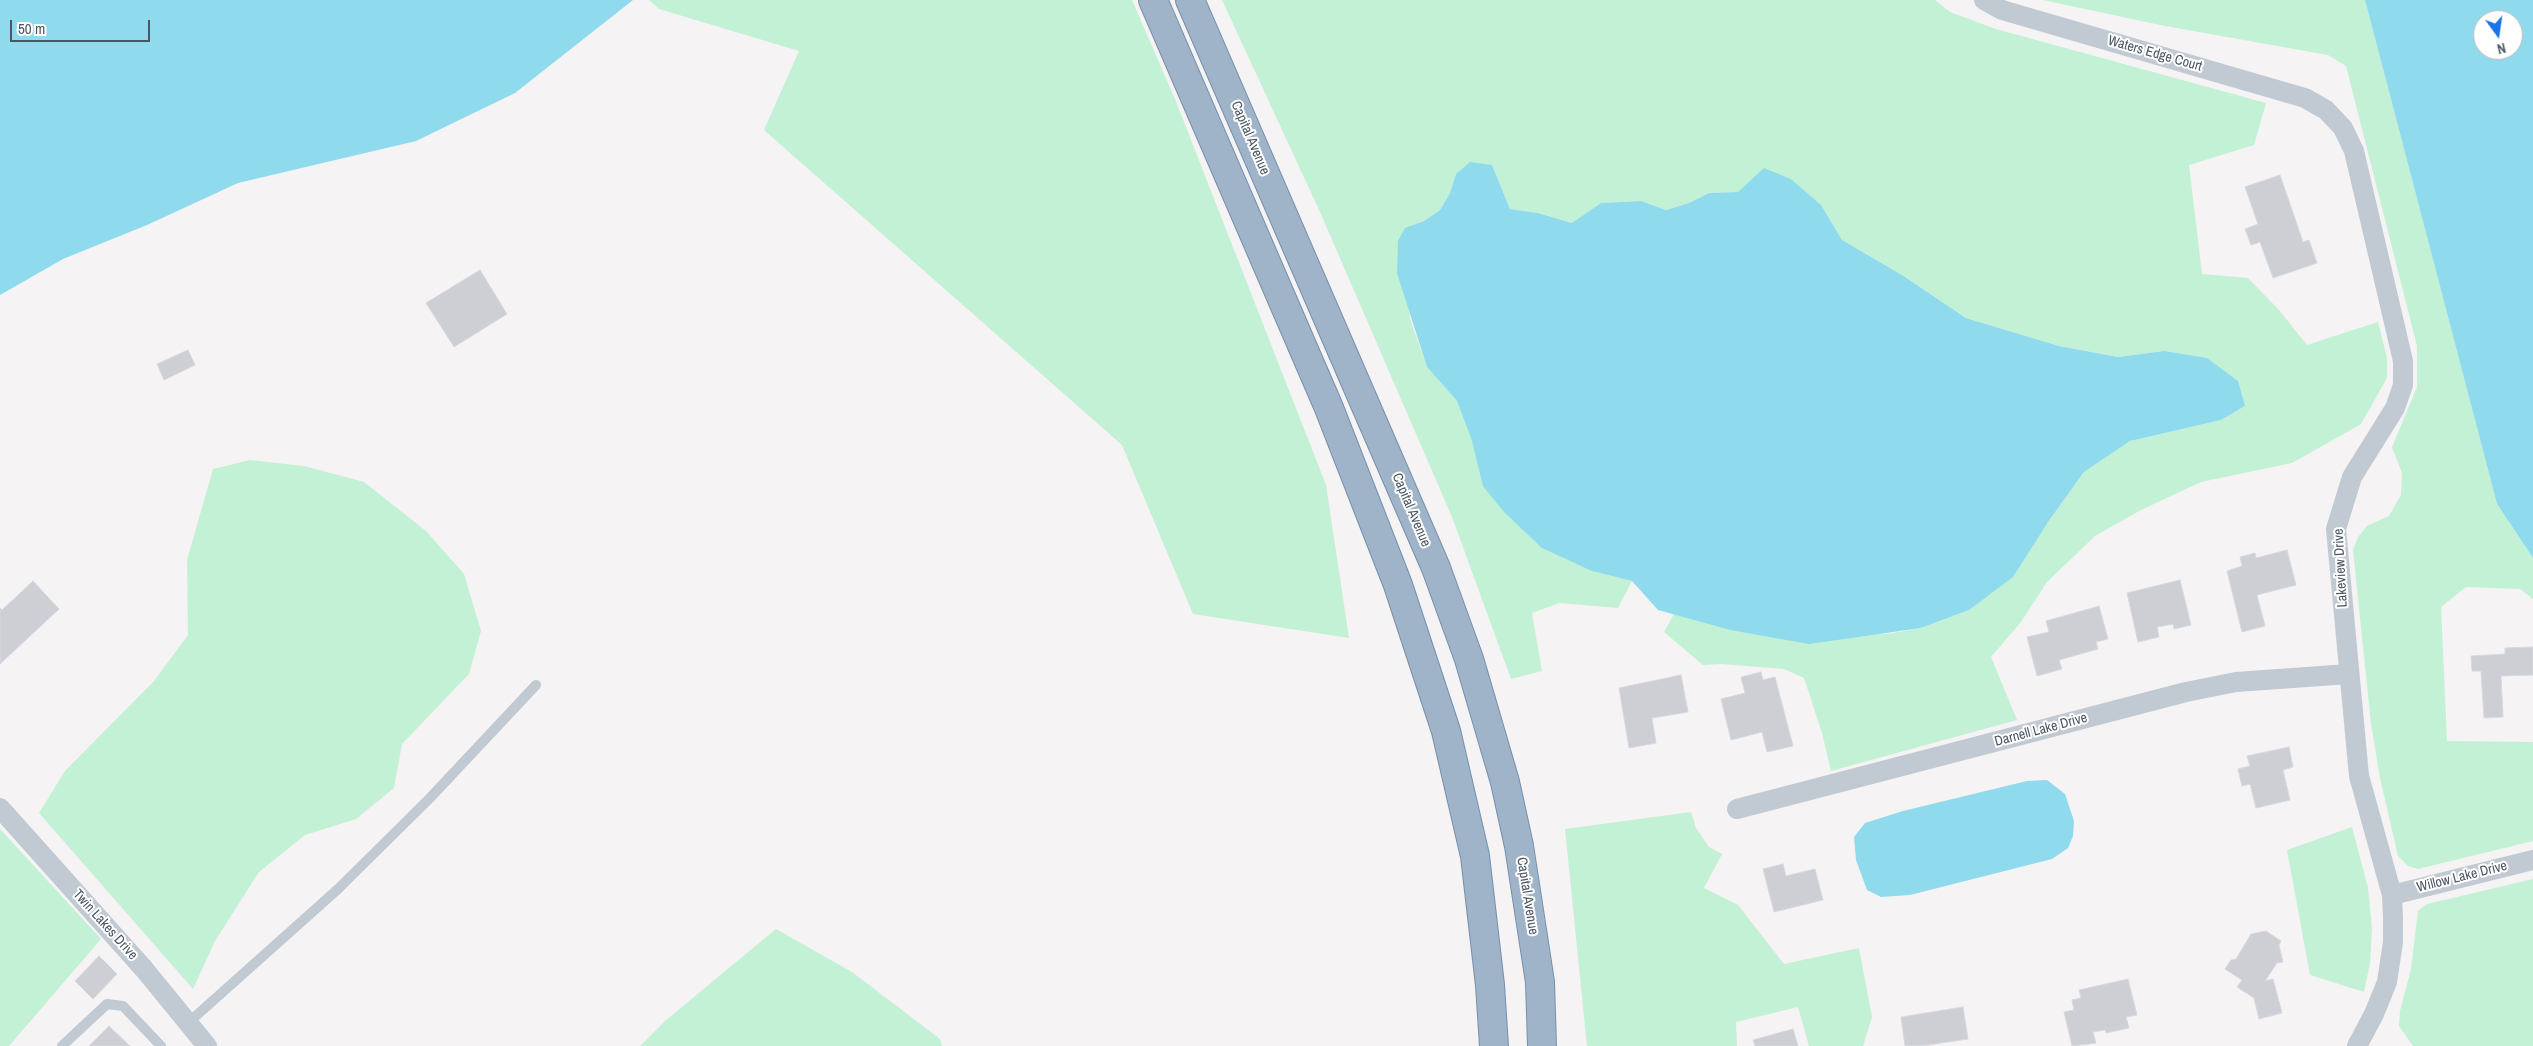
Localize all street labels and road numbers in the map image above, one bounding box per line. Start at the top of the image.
street label: Waters Edge Court [2106,33,2204,75]
street label: Capital Avenue [1227,99,1273,177]
street label: Capital Avenue [1388,471,1434,549]
street label: Lakeview Drive [2331,528,2351,608]
street label: Darnell Lake Drive [1993,710,2089,750]
street label: Capital Avenue [1513,856,1541,936]
street label: Willow Lake Drive [2415,858,2509,896]
street label: Twin Lakes Drive [69,886,141,964]

